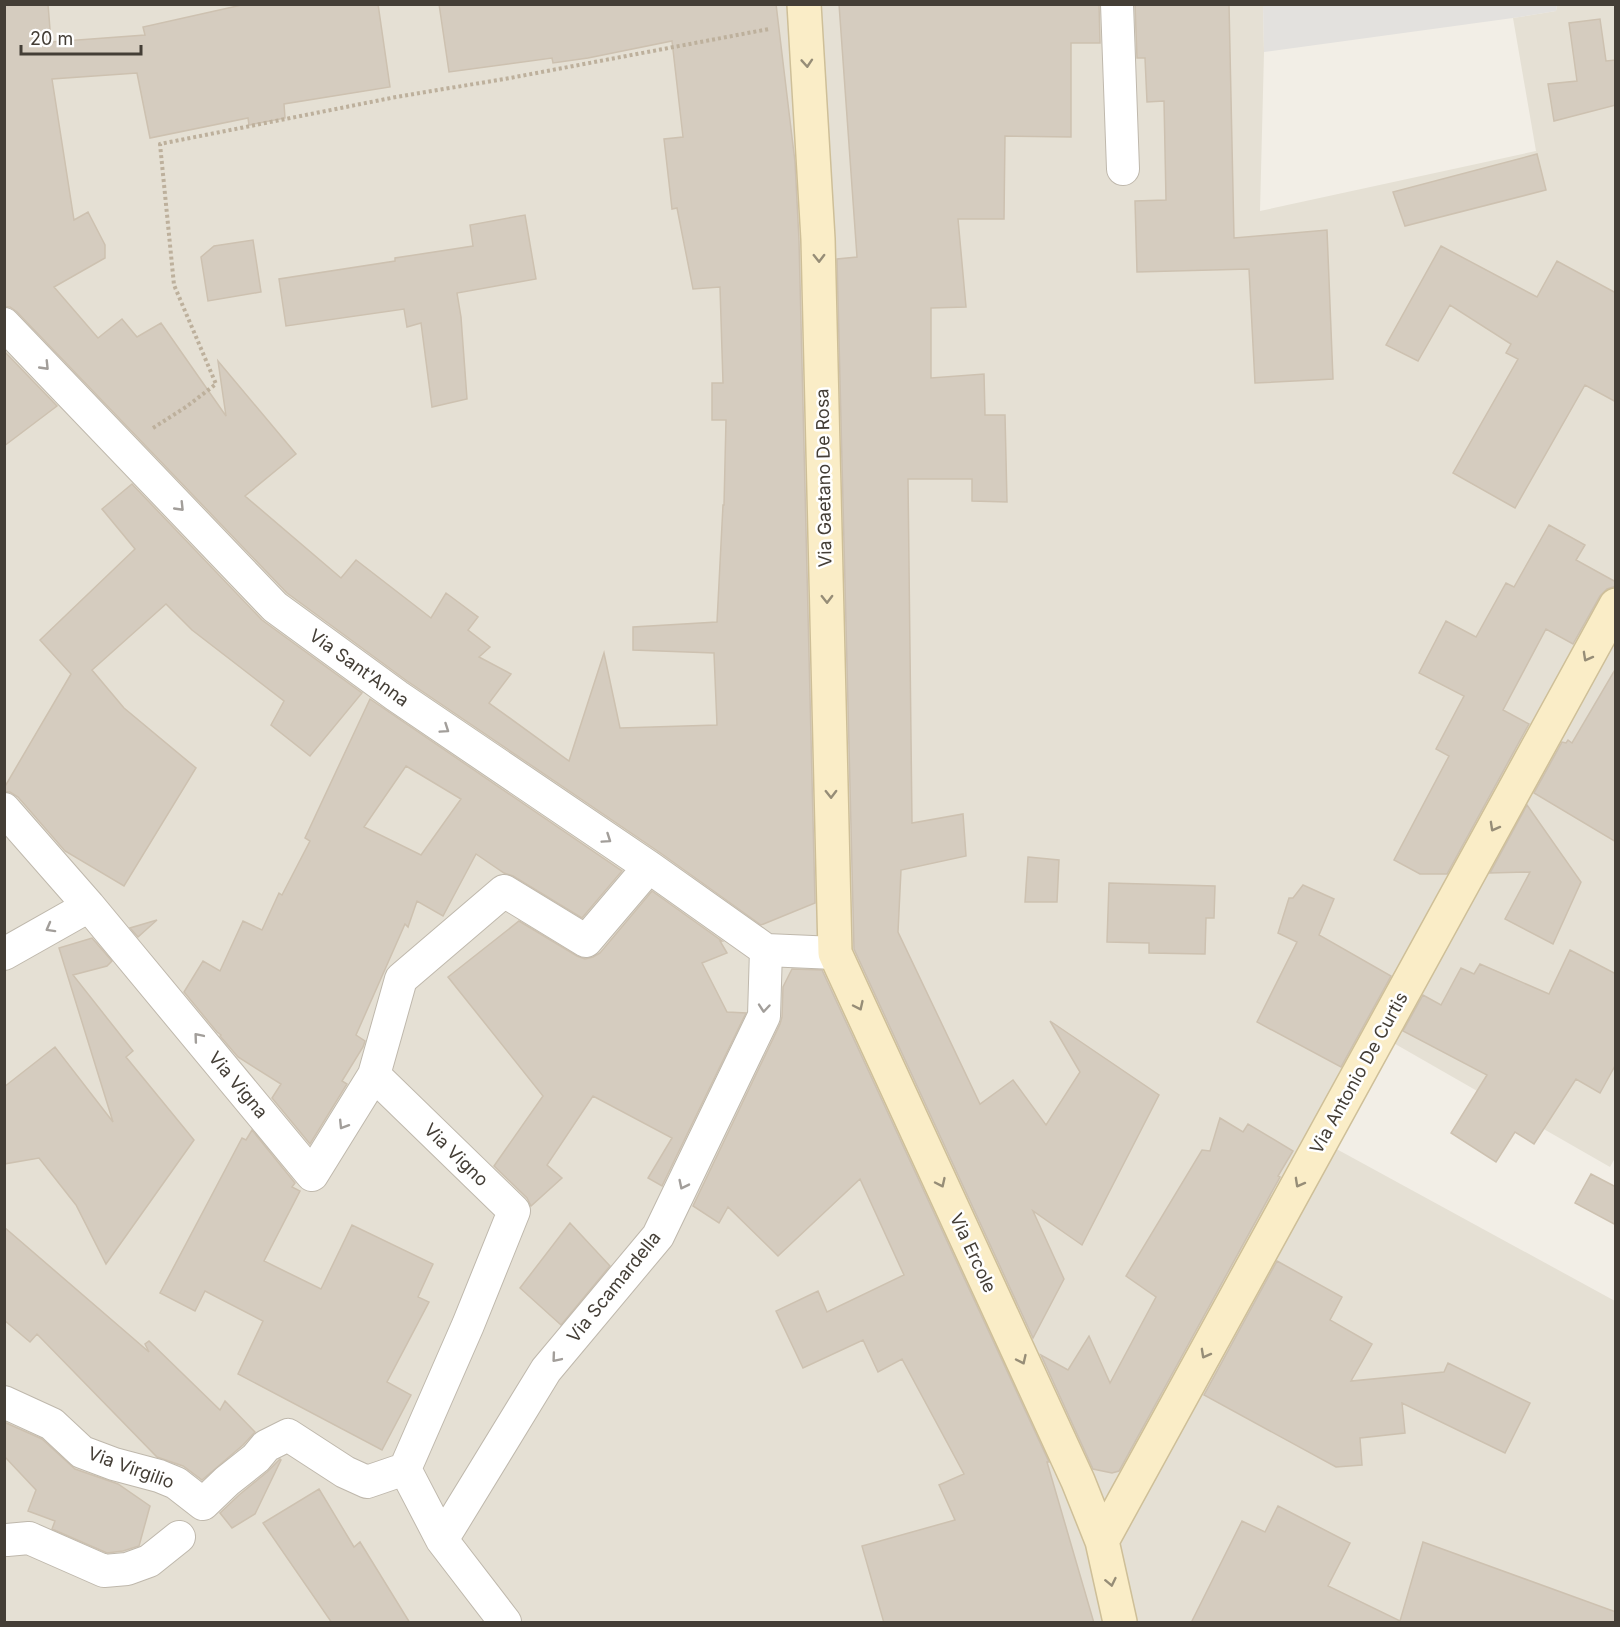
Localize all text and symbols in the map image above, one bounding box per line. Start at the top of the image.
scale bar [21,18,141,56]
text: 20 m [30,28,73,49]
one-way arrow [801,58,814,67]
one-way arrow [813,253,825,262]
one-way arrow [38,359,49,369]
street label: Via Gaetano De Rosa [811,388,836,568]
one-way arrow [172,499,183,510]
one-way arrow [821,595,833,604]
street label: Via Sant'Anna [305,624,413,711]
one-way arrow [1583,650,1594,661]
one-way arrow [438,722,449,733]
one-way arrow [825,790,838,799]
one-way arrow [1490,821,1501,832]
one-way arrow [600,831,611,842]
one-way arrow [45,921,56,932]
street label: Via Antonio De Curtis [1305,988,1412,1157]
one-way arrow [852,999,864,1010]
one-way arrow [758,1004,771,1013]
one-way arrow [194,1033,205,1044]
street label: Via Vigna [204,1047,272,1122]
one-way arrow [338,1119,350,1129]
street label: Via Vigno [420,1119,493,1190]
one-way arrow [1295,1176,1306,1187]
one-way arrow [933,1177,945,1188]
one-way arrow [678,1178,690,1189]
street label: Via Ercole [946,1210,1001,1296]
street label: Via Scamardella [562,1227,665,1346]
one-way arrow [1201,1347,1212,1358]
one-way arrow [552,1351,563,1362]
one-way arrow [1015,1354,1027,1365]
street label: Via Virgilio [85,1442,177,1493]
one-way arrow [1104,1576,1117,1586]

